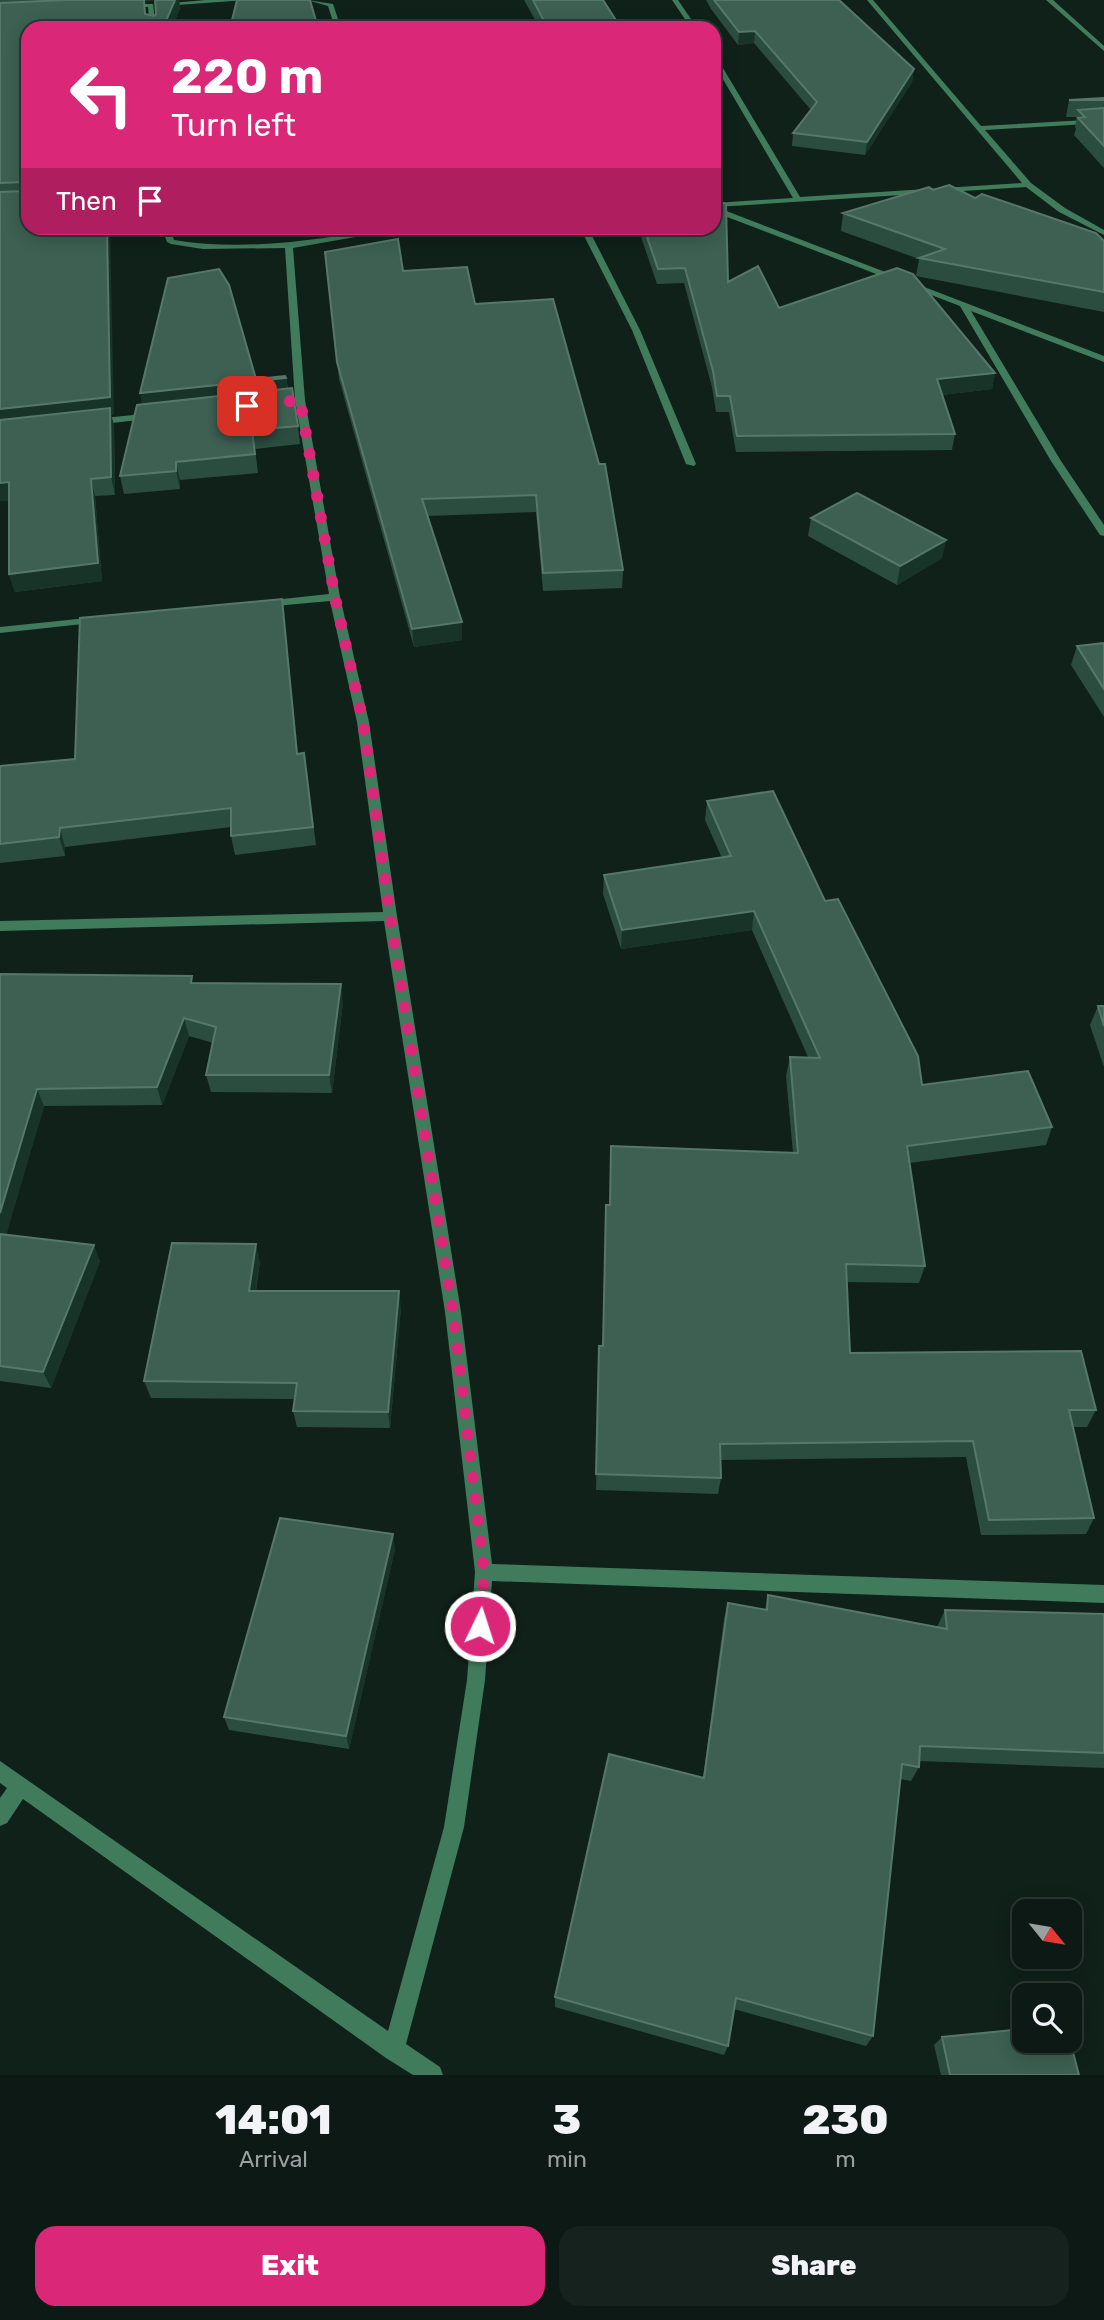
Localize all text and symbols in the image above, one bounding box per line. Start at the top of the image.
text: 220 m [171,47,323,105]
icon: left [56,49,147,140]
text: Turn left [171,106,296,144]
icon: arrive [131,182,169,220]
text: Then [56,186,117,217]
pin [217,376,277,436]
icon: arrive [228,387,266,425]
position arrow [443,1589,517,1663]
north arrow [1012,1899,1082,1969]
map controls [1012,1899,1082,2053]
button: search [1012,1983,1082,2053]
text: 14:01 [215,2095,332,2145]
text: 3 [553,2095,581,2145]
text: 230 [802,2095,889,2145]
text: Arrival [239,2145,308,2173]
text: min [547,2145,587,2173]
text: m [835,2145,856,2173]
button: Exit [35,2226,545,2306]
button: Share [559,2226,1069,2306]

